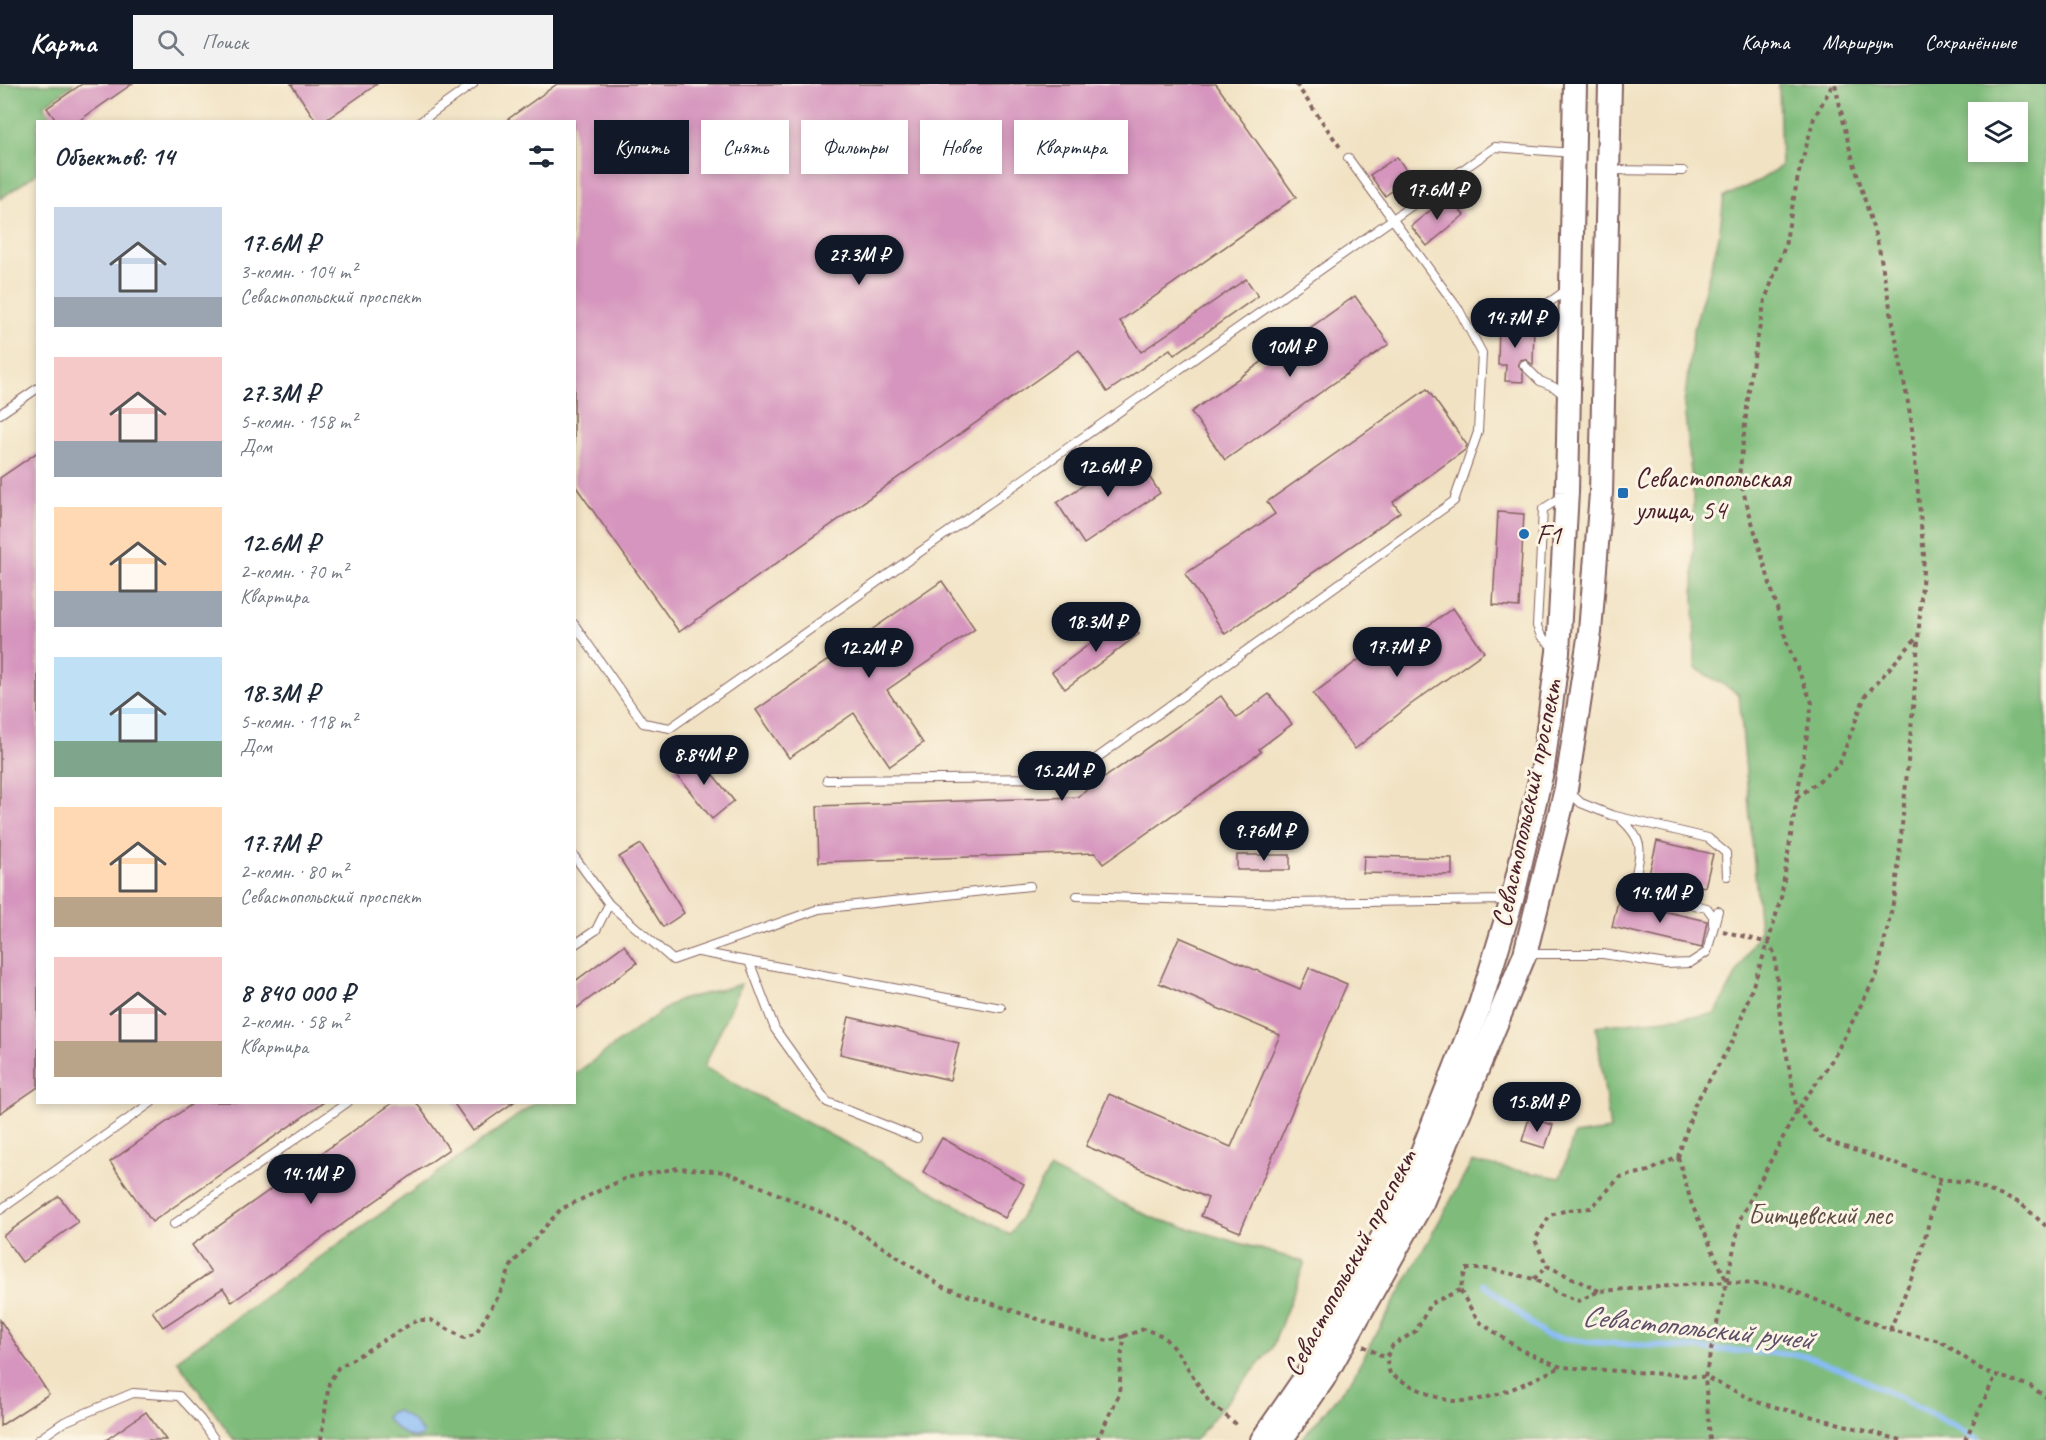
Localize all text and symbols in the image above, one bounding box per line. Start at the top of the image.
search box [133,15,553,69]
text: Карта [30,25,97,60]
icon: search [154,26,187,59]
text: Поиск [202,28,248,56]
text: Карта [1741,29,1790,55]
text: Маршрут [1823,29,1892,55]
text: Сохранённые [1925,29,2016,55]
map controls [1968,102,2028,162]
button: layers [1968,102,2028,162]
chip: Купить [594,120,689,174]
chip: Снять [701,120,789,174]
chip: Фильтры [801,120,908,174]
chip: Новое [920,120,1002,174]
chip: Квартира [1014,120,1128,174]
text: Объектов: 14 [54,140,174,173]
icon: filters [525,140,558,173]
pin: 17.6M ₽ [1382,170,1492,221]
text: 17.6M ₽ [1406,177,1468,202]
text: 17.6M ₽ [240,226,319,259]
icon: home [102,231,174,303]
pin: 27.3M ₽ [804,235,914,286]
text: 27.3M ₽ [829,242,889,267]
text: 3-комн. · 104 m² [240,259,357,284]
text: Севастопольский проспект [240,284,421,309]
pin: 14.7M ₽ [1460,298,1570,349]
text: 14.7M ₽ [1485,305,1545,330]
pin: 10M ₽ [1248,327,1332,378]
text: 10M ₽ [1266,334,1314,359]
text: 27.3M ₽ [240,376,319,409]
icon: home [102,381,174,453]
text: 5-комн. · 158 m² [240,409,357,434]
text: Дом [240,434,272,459]
pin: 12.6M ₽ [1053,447,1163,498]
text: 12.6M ₽ [1077,454,1139,479]
place label: Севастопольская улица, 54 [1633,460,1792,527]
marker: Севастопольская улица, 54 [1616,486,1630,500]
place label: F1 [1536,517,1563,552]
text: 12.6M ₽ [240,526,319,559]
marker: F1 [1517,527,1531,541]
icon: home [102,531,174,603]
text: 2-комн. · 70 m² [240,559,348,584]
text: Квартира [240,584,308,609]
pin: 18.3M ₽ [1041,602,1151,653]
text: 18.3M ₽ [1066,609,1126,634]
pin: 17.7M ₽ [1342,627,1452,678]
pin: 12.2M ₽ [814,628,924,679]
text: 17.7M ₽ [1367,634,1427,659]
text: 12.2M ₽ [839,635,899,660]
street label: Севастопольский проспект [1483,675,1570,930]
text: 18.3M ₽ [240,676,319,709]
icon: home [102,681,174,753]
text: 5-комн. · 118 m² [240,709,357,734]
text: Дом [240,734,272,759]
pin: 8.84M ₽ [649,735,759,786]
text: 8.84M ₽ [674,742,734,767]
pin: 15.2M ₽ [1007,751,1117,802]
text: 15.2M ₽ [1032,758,1092,783]
pin: 9.76M ₽ [1209,811,1319,862]
text: 9.76M ₽ [1234,818,1294,843]
text: 17.7M ₽ [240,826,319,859]
icon: home [102,831,174,903]
text: 2-комн. · 80 m² [240,859,348,884]
pin: 14.9M ₽ [1605,873,1715,924]
text: 14.9M ₽ [1630,880,1690,905]
text: Севастопольский проспект [240,884,421,909]
text: 8 840 000 ₽ [240,976,354,1009]
icon: home [102,981,174,1053]
text: 2-комн. · 58 m² [240,1009,348,1034]
text: Квартира [240,1034,308,1059]
pin: 15.8M ₽ [1482,1082,1592,1133]
text: 15.8M ₽ [1507,1089,1567,1114]
street label: Севастопольский проспект [1275,1141,1425,1382]
pin: 14.1M ₽ [256,1154,366,1205]
text: 14.1M ₽ [281,1161,341,1186]
park label: Битцевский лес [1748,1197,1893,1232]
water label: Севастопольский ручей [1580,1296,1819,1359]

